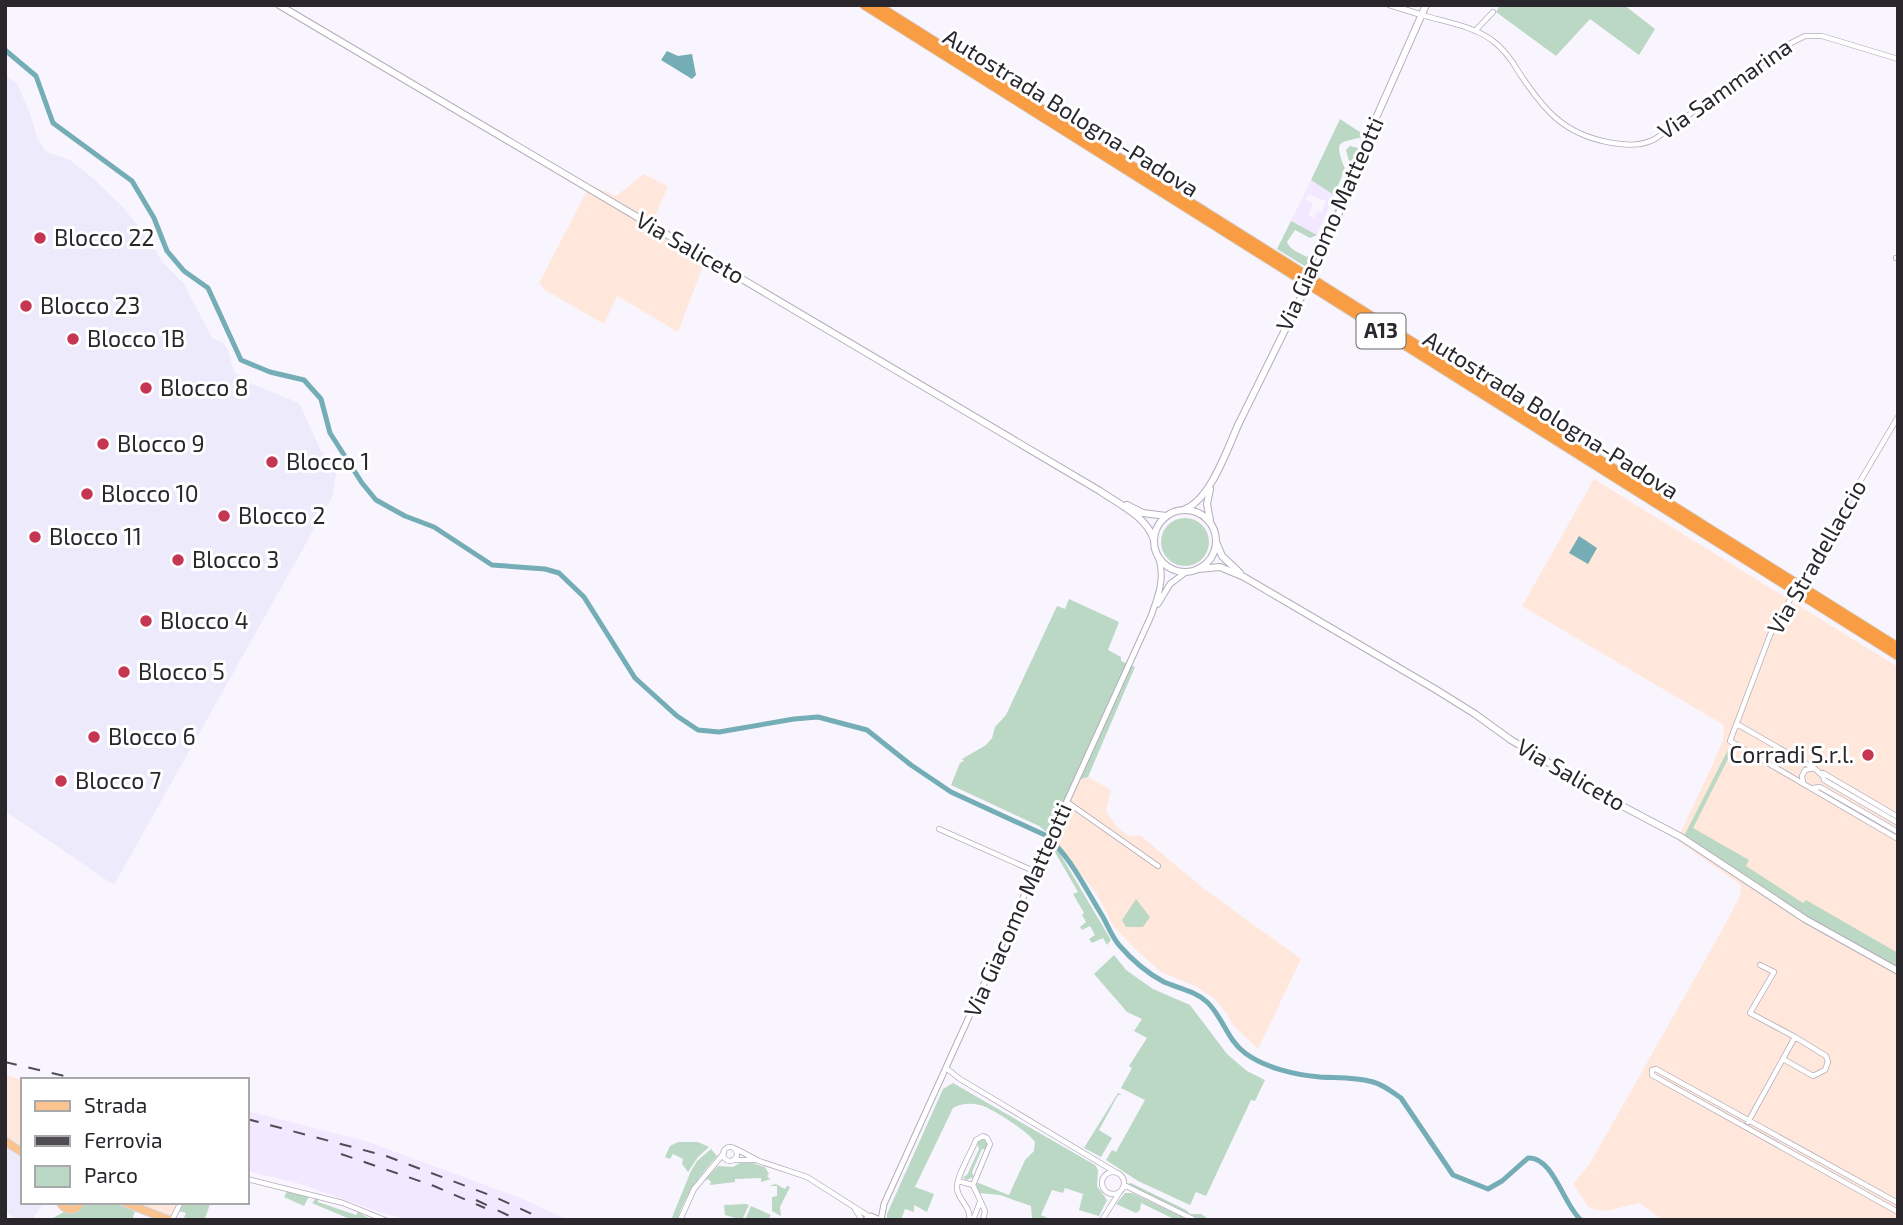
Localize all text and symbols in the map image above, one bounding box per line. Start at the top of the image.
street label: Autostrada Bologna-Padova [939,22,1204,202]
street label: Via Sammarina [1652,32,1797,145]
street label: Via Giacomo Matteotti [1269,112,1389,335]
street label: Via Saliceto [631,205,750,289]
place label: Blocco 22 [54,223,154,251]
marker: Blocco 22 [32,230,48,246]
place label: Blocco 23 [40,291,140,319]
marker: Blocco 23 [18,298,34,314]
road number: A13 [1356,314,1406,348]
place label: Blocco 1B [87,324,185,352]
street label: Autostrada Bologna-Padova [1419,324,1684,504]
marker: Blocco 1B [65,331,81,347]
place label: Blocco 8 [160,373,248,401]
marker: Blocco 8 [138,380,154,396]
place label: Blocco 9 [117,429,205,457]
marker: Blocco 9 [95,436,111,452]
place label: Blocco 1 [286,447,370,475]
marker: Blocco 1 [264,454,280,470]
street label: Via Stradellaccio [1761,474,1872,639]
place label: Blocco 10 [101,479,199,507]
marker: Blocco 10 [79,486,95,502]
place label: Blocco 2 [238,501,325,529]
marker: Blocco 2 [216,508,232,524]
place label: Blocco 11 [49,522,142,550]
marker: Blocco 11 [27,529,43,545]
place label: Blocco 3 [192,545,279,573]
marker: Blocco 3 [170,552,186,568]
place label: Blocco 4 [160,606,249,634]
marker: Blocco 4 [138,613,154,629]
place label: Blocco 5 [138,657,225,685]
marker: Blocco 5 [116,664,132,680]
place label: Blocco 6 [108,722,196,750]
marker: Blocco 6 [86,729,102,745]
street label: Via Saliceto [1512,732,1631,816]
place label: Corradi S.r.l. [1729,740,1854,768]
marker: Corradi S.r.l. [1860,747,1876,763]
place label: Blocco 7 [75,766,161,794]
marker: Blocco 7 [53,773,69,789]
street label: Via Giacomo Matteotti [957,798,1077,1021]
legend [21,1078,248,1204]
text: Strada [84,1092,147,1117]
text: Ferrovia [84,1127,163,1152]
text: Parco [84,1162,138,1187]

